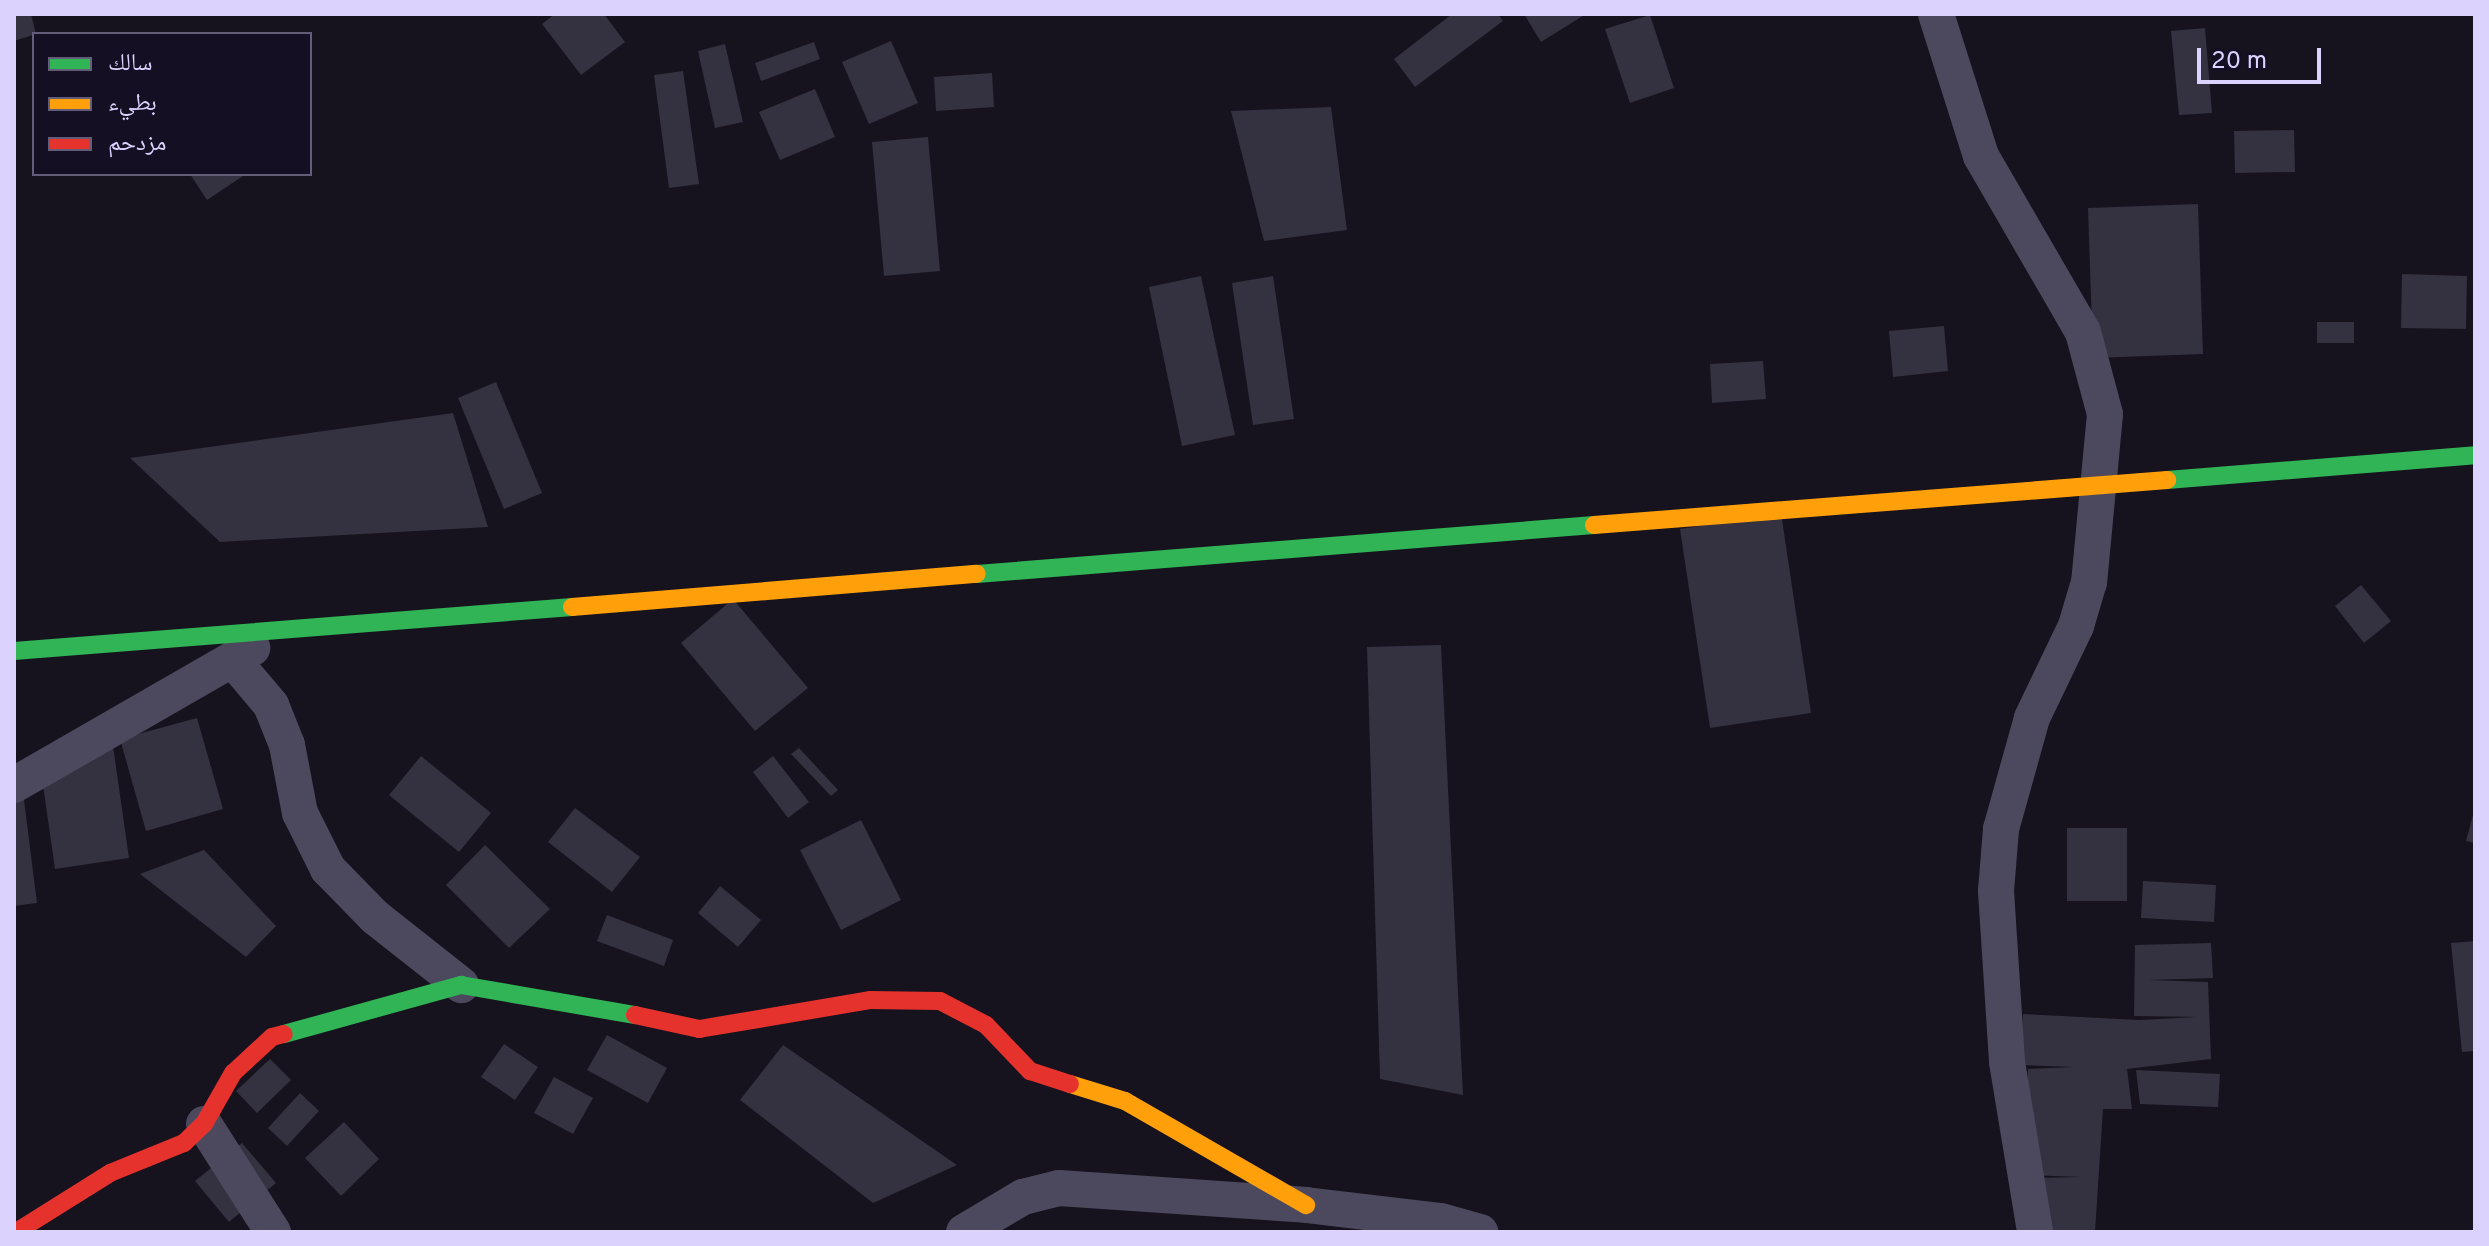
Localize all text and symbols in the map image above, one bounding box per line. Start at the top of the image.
legend [32,32,312,176]
scale bar [2201,32,2325,82]
text: 20 m [2211,47,2267,77]
text: سالك [108,49,153,79]
text: بطيء [108,89,157,119]
text: مزدحم [108,129,167,159]

